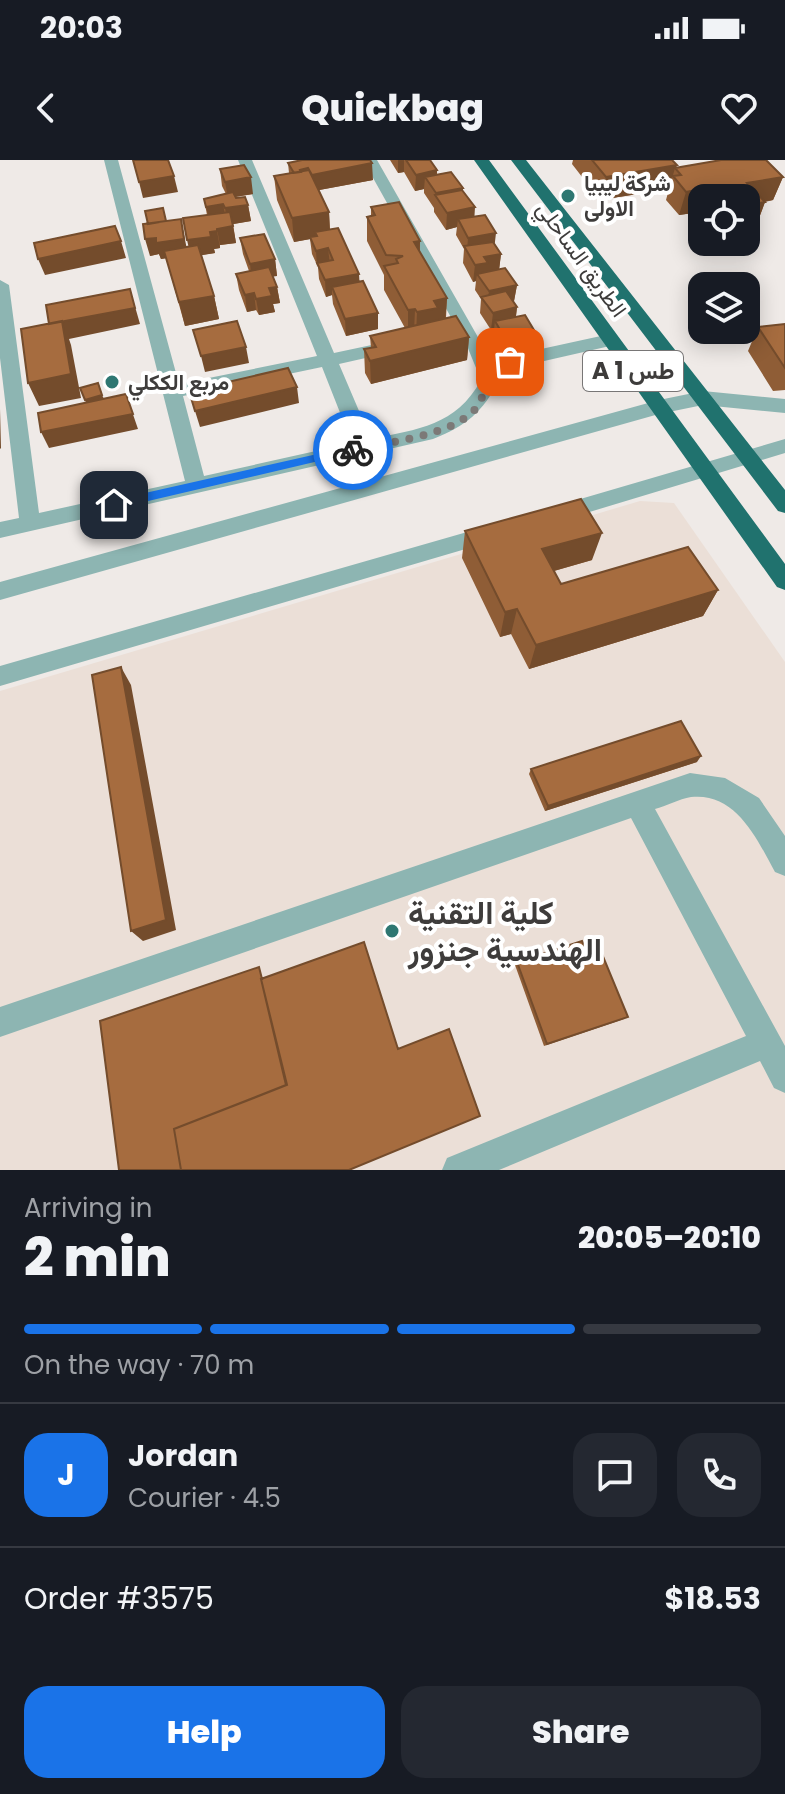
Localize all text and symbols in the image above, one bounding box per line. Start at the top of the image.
text: 20:03 [40,6,123,49]
text: Quickbag [301,83,484,134]
icon: back [24,86,68,130]
icon: heart [717,86,761,130]
place label: شركة ليبيا الاولى [584,168,671,224]
map controls [688,184,760,344]
button: locate [688,184,760,256]
marker: شركة ليبيا الاولى [559,187,577,205]
street label: الطريق الساحلي [527,195,634,325]
button: layers [688,272,760,344]
pin [476,328,544,396]
icon: bag [488,340,532,384]
road number: A 1 طس [583,351,683,391]
place label: مربع الككلي [128,367,229,401]
marker: مربع الككلي [103,373,121,391]
courier [313,410,393,490]
icon: bike [331,428,375,472]
pin [80,471,148,539]
icon: home [92,483,136,527]
place label: كلية التقنية الهندسية جنزور [407,890,602,972]
marker: كلية التقنية الهندسية جنزور [383,922,401,940]
text: Arriving in [24,1190,153,1226]
text: 20:05–20:10 [578,1216,761,1259]
text: 2 min [24,1221,171,1294]
text: On the way · 70 m [24,1347,254,1383]
button: chat [573,1433,657,1517]
button: phone [677,1433,761,1517]
text: Jordan [128,1434,238,1477]
text: J [57,1453,75,1496]
text: Courier · 4.5 [128,1480,281,1516]
text: Order #3575 [24,1577,214,1620]
text: $18.53 [664,1577,761,1620]
button: Help [24,1686,385,1778]
button: Share [401,1686,761,1778]

